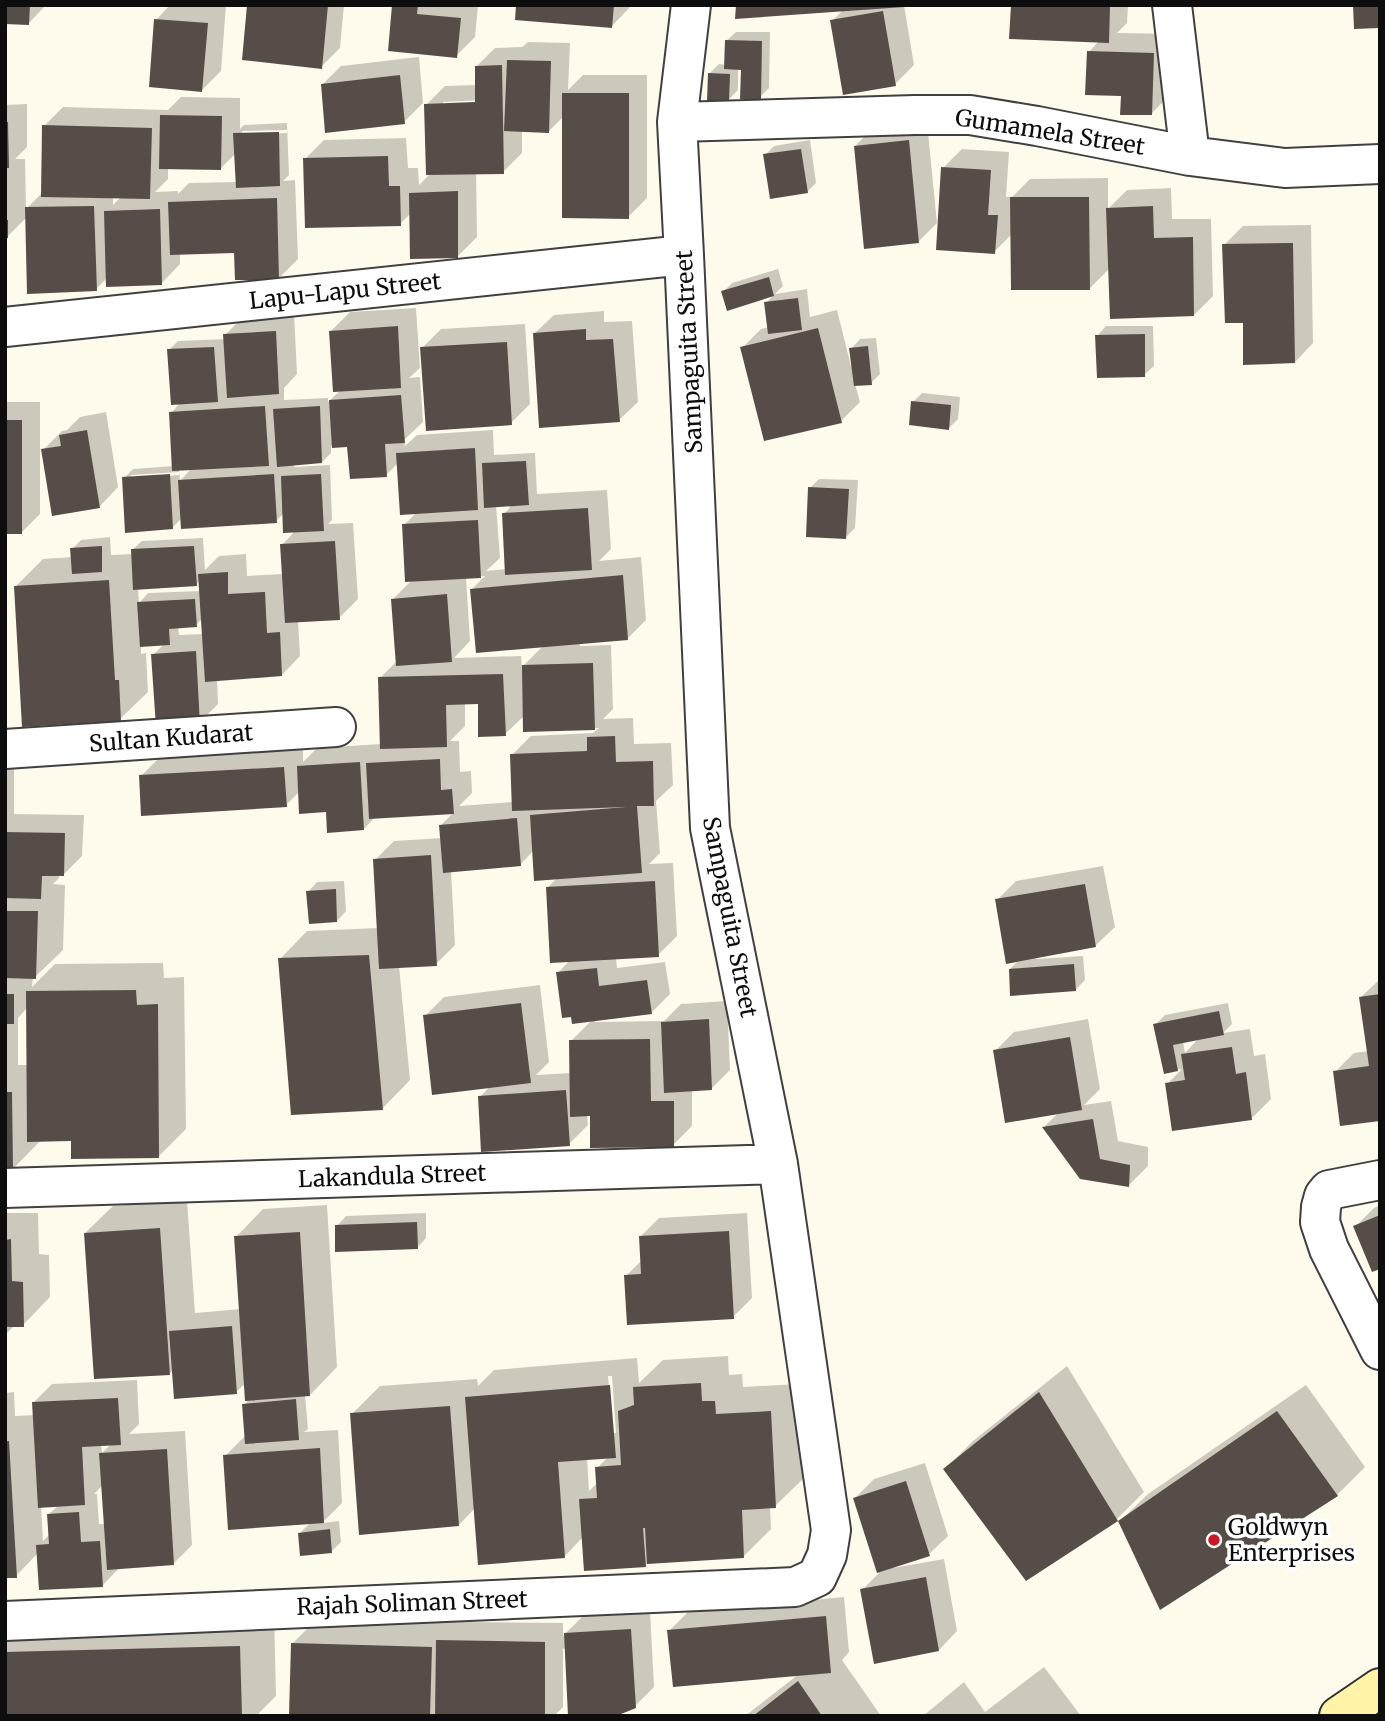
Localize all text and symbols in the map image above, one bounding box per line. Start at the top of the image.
street label: Gumamela Street [953,102,1147,161]
street label: Sampaguita Street [669,250,708,454]
street label: Lapu-Lapu Street [248,266,442,315]
street label: Sultan Kudarat [88,717,254,758]
street label: Sampaguita Street [697,814,764,1020]
street label: Lakandula Street [297,1158,487,1193]
place label: Goldwyn Enterprises [1228,1512,1355,1567]
marker: Goldwyn Enterprises [1206,1532,1222,1548]
street label: Rajah Soliman Street [296,1584,528,1621]

